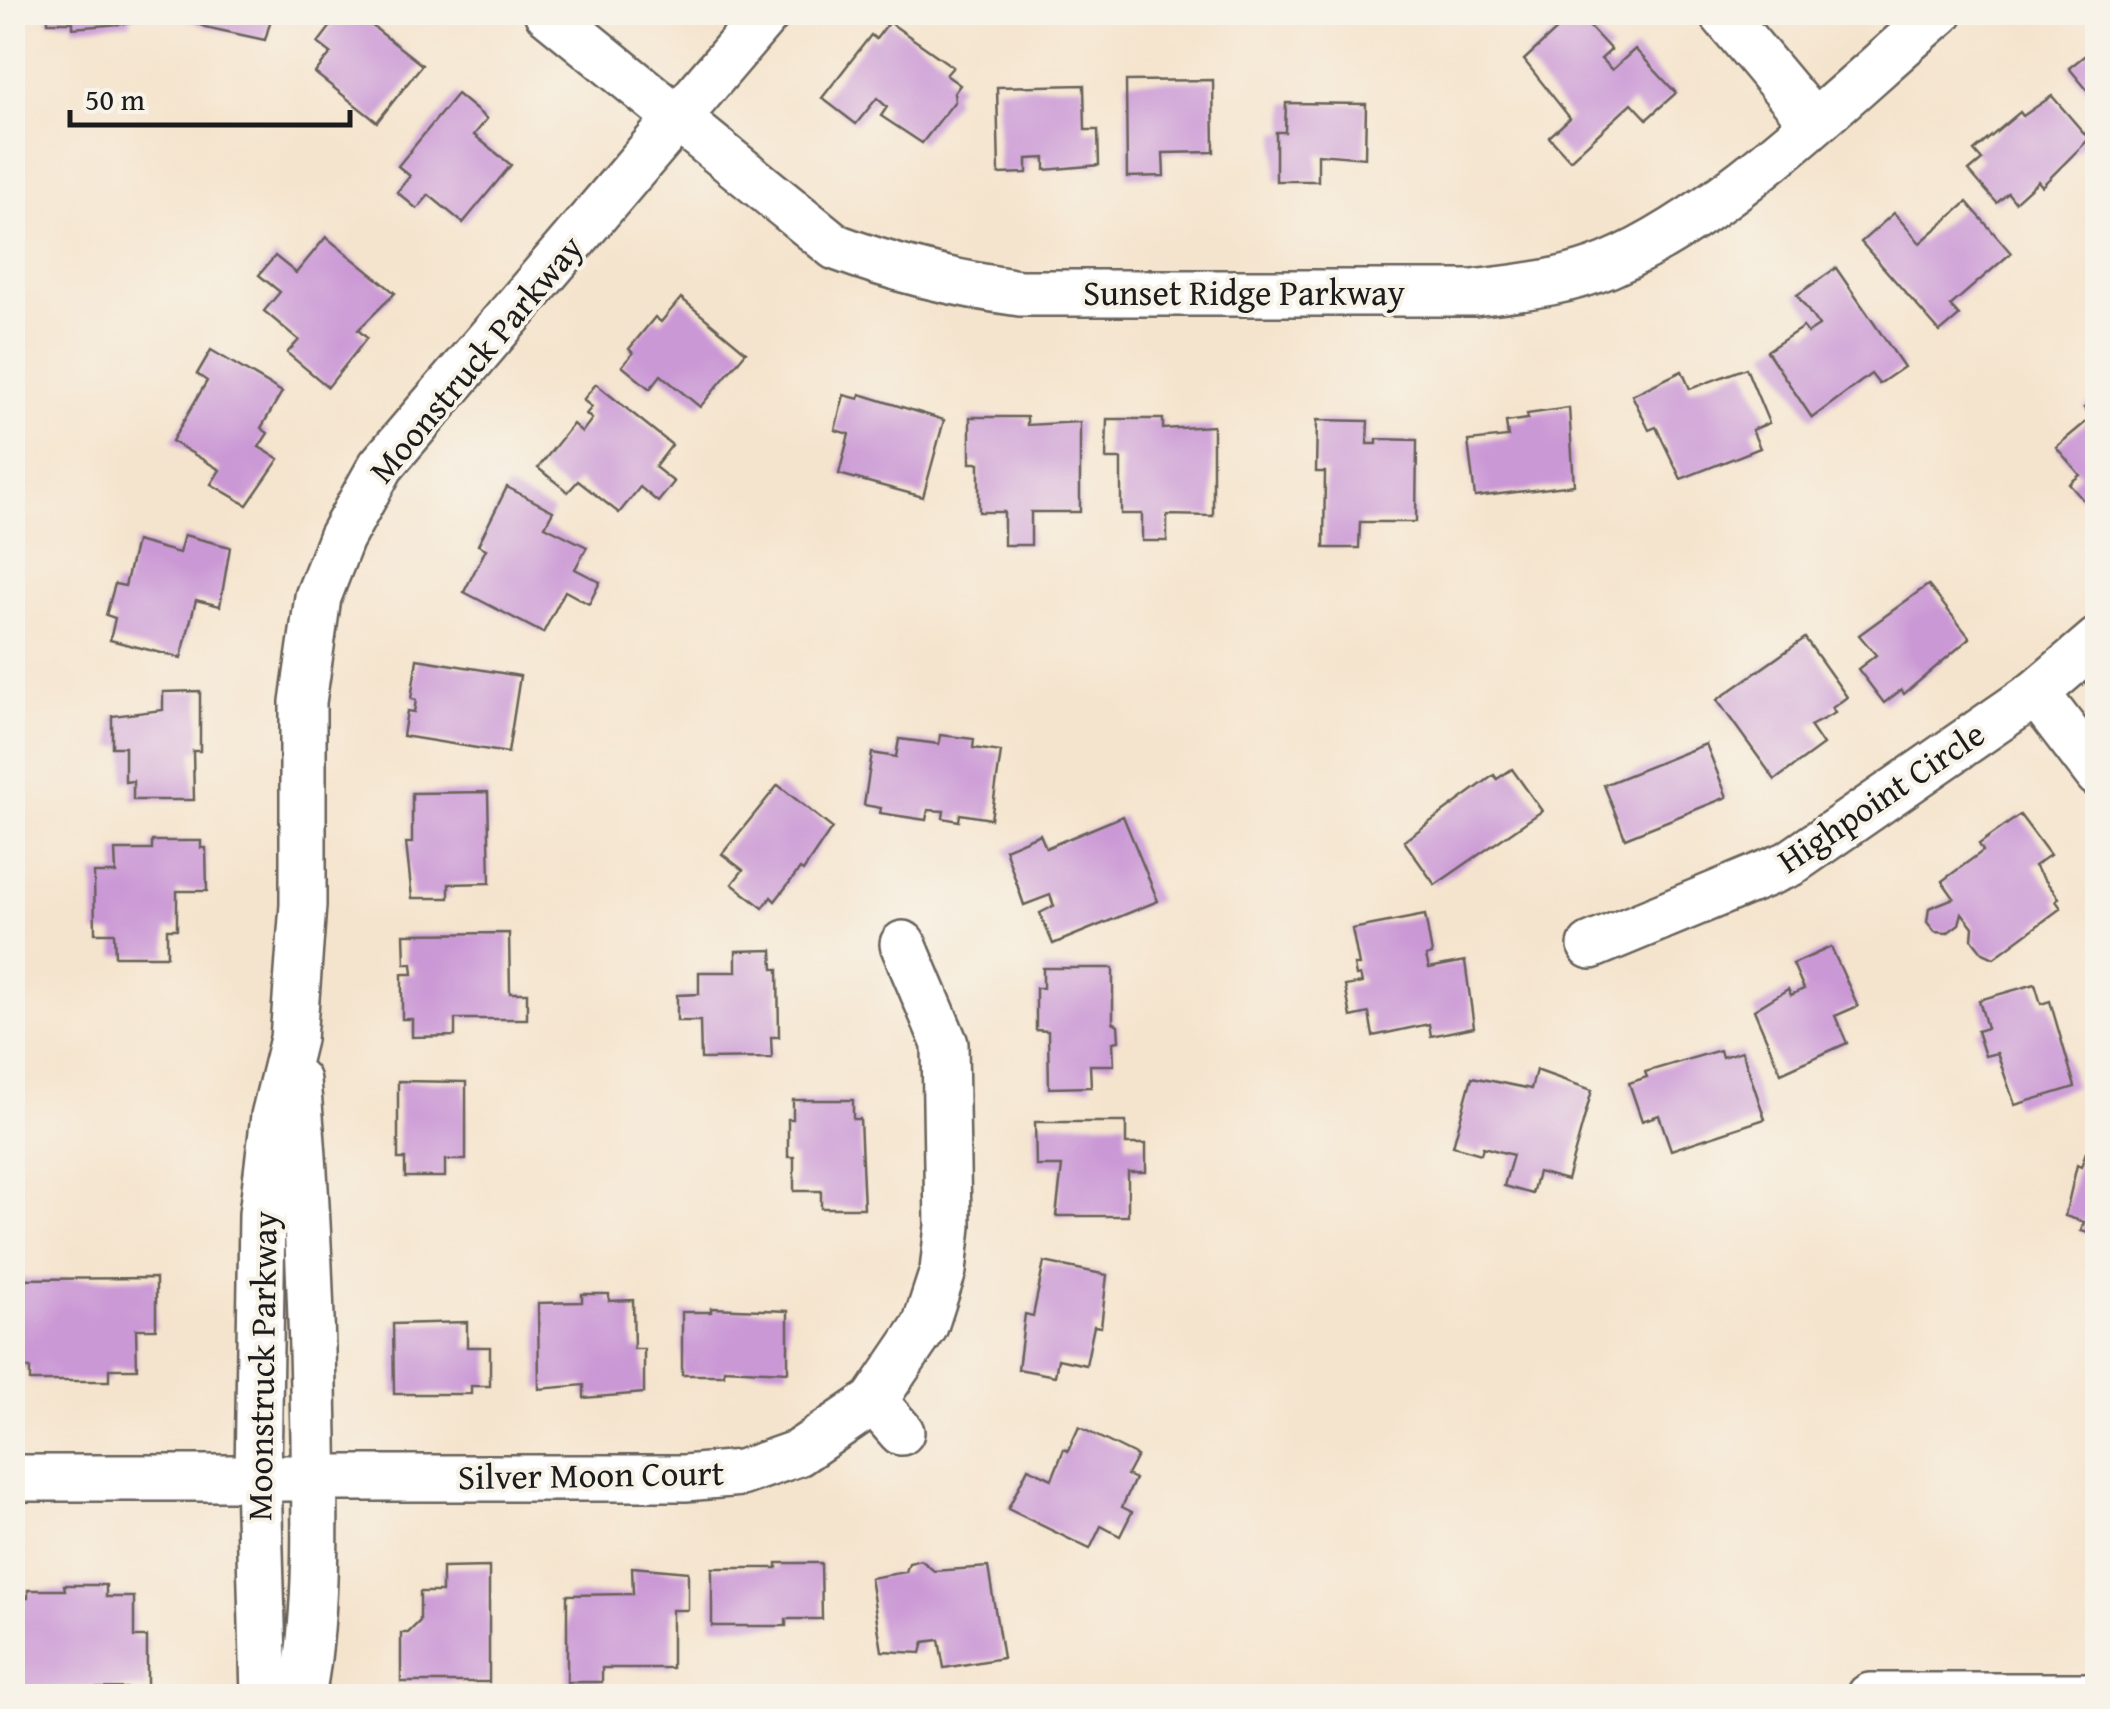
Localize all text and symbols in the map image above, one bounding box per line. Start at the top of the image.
scale bar [70,65,350,127]
text: 50 m [85,77,145,121]
street label: Moonstruck Parkway [356,223,595,494]
street label: Sunset Ridge Parkway [1083,267,1406,318]
street label: Highpoint Circle [1767,708,1995,885]
street label: Moonstruck Parkway [233,1210,290,1521]
street label: Silver Moon Court [457,1447,725,1502]

